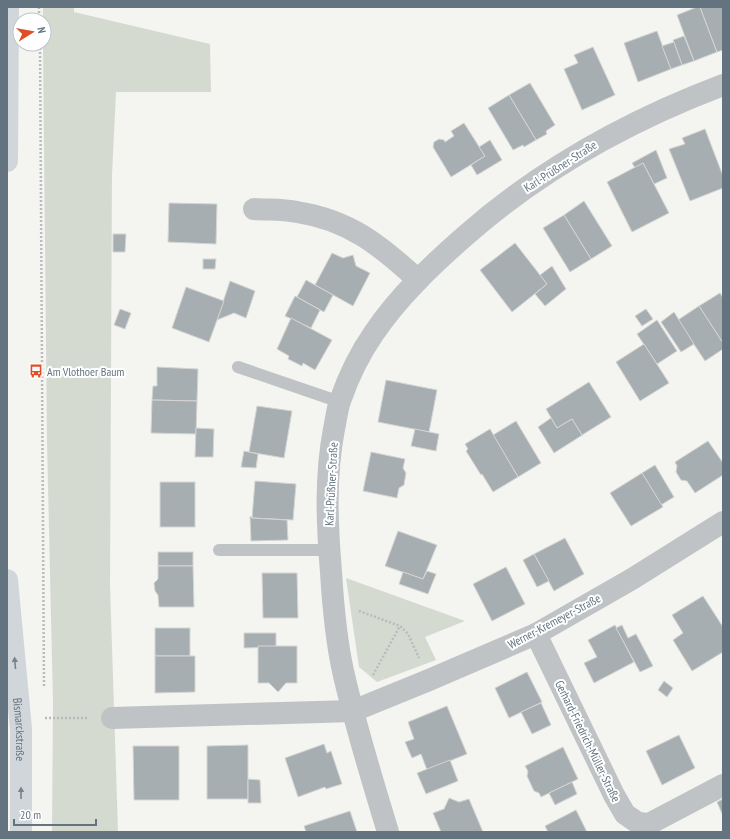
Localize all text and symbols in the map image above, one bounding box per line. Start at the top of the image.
north arrow [12,12,52,52]
text: N [34,26,49,34]
street label: Karl-Prüßner-Straße [521,137,599,195]
bus stop icon: Am Vlothoer Baum [28,363,44,379]
place label: Am Vlothoer Baum [47,364,124,379]
street label: Karl-Prüßner-Straße [321,442,341,526]
street label: Werner-Kremeyer-Straße [505,590,603,652]
one-way arrow [12,657,18,669]
street label: Gerhard-Friedrich-Müller-Straße [552,678,624,804]
street label: Bismarckstraße [11,697,29,761]
one-way arrow [18,786,24,799]
scale bar [14,801,96,827]
text: 20 m [20,807,41,822]

